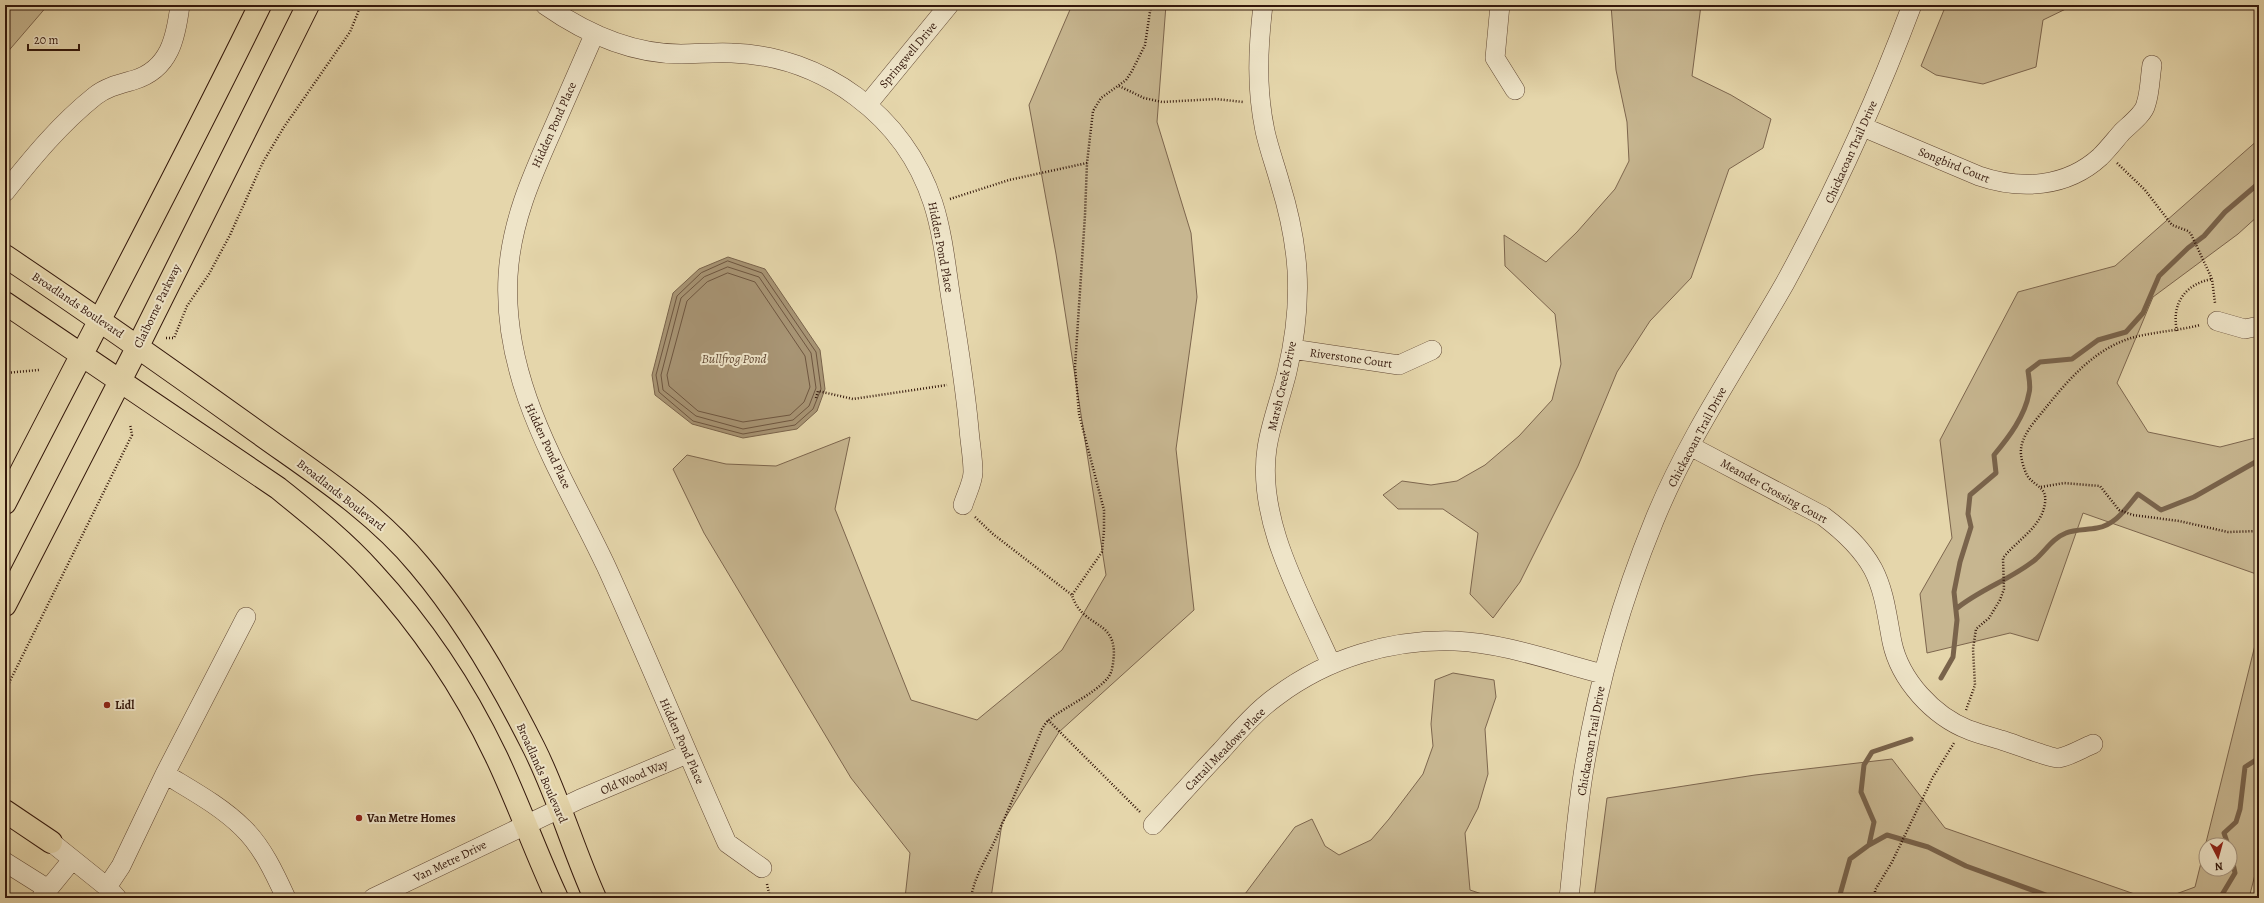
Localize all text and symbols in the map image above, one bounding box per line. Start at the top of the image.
street label: Springwell Drive [875,18,941,92]
scale bar [28,26,79,52]
text: 20 m [34,32,58,48]
street label: Hidden Pond Place [528,80,580,170]
street label: Chickacoan Trail Drive [1821,98,1881,206]
street label: Songbird Court [1916,143,1992,187]
street label: Hidden Pond Place [924,200,958,294]
street label: Claiborne Parkway [130,261,185,351]
street label: Broadlands Boulevard [29,268,128,342]
street label: Marsh Creek Drive [1264,340,1300,432]
street label: Riverstone Court [1309,344,1393,372]
water label: Bullfrog Pond [701,350,767,367]
street label: Chickacoan Trail Drive [1664,384,1730,490]
street label: Hidden Pond Place [521,401,575,491]
street label: Meander Crossing Court [1718,455,1831,527]
street label: Broadlands Boulevard [294,456,389,535]
street label: Chickacoan Trail Drive [1573,685,1609,797]
street label: Hidden Pond Place [656,696,708,786]
place label: Lidl [115,697,135,713]
marker: Lidl [102,700,112,710]
street label: Cattail Meadows Place [1181,704,1269,794]
street label: Broadlands Boulevard [513,721,571,826]
street label: Old Wood Way [598,755,671,798]
place label: Van Metre Homes [366,810,456,826]
marker: Van Metre Homes [354,813,364,823]
street label: Van Metre Drive [410,836,489,886]
north arrow [2198,837,2238,877]
text: N [2214,859,2224,874]

